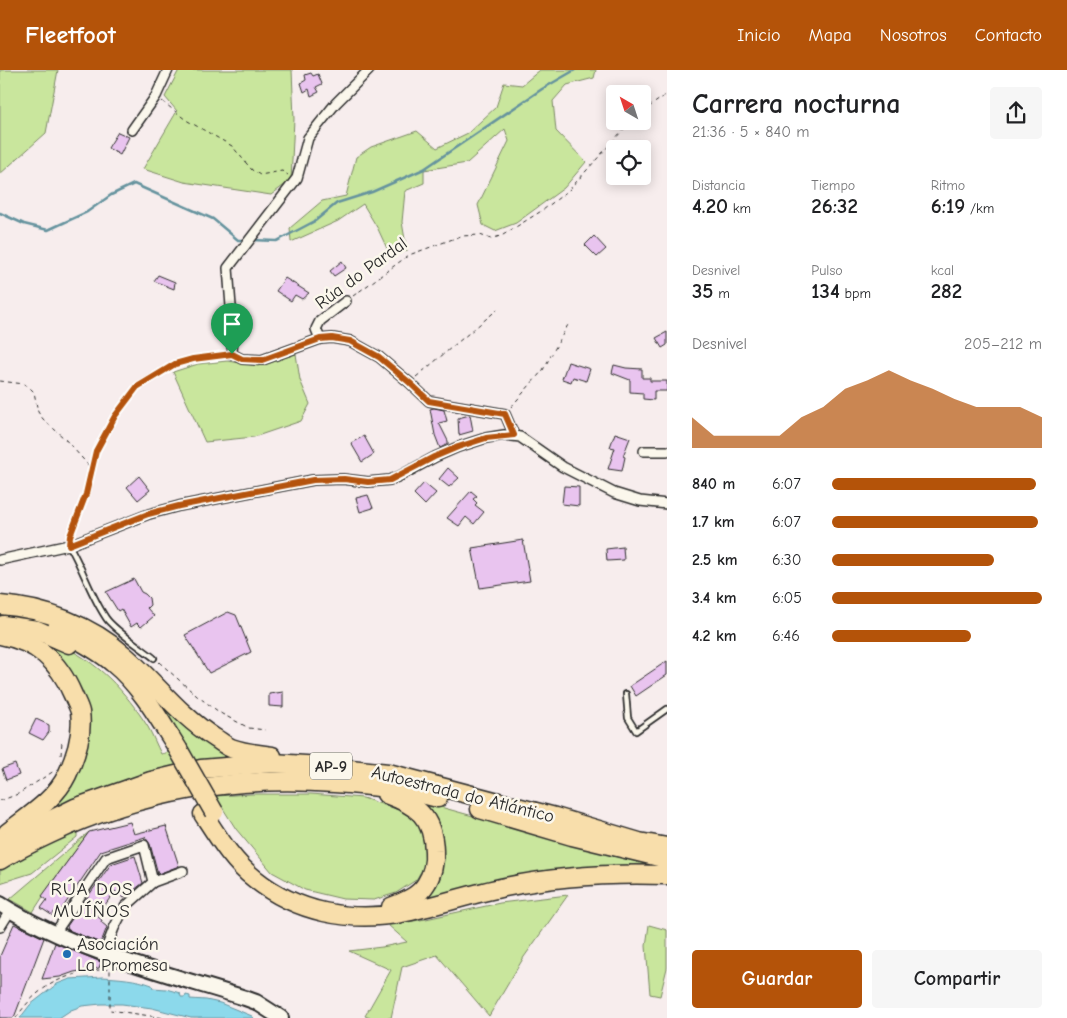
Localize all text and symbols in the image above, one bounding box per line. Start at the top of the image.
text: Fleetfoot [25,21,116,49]
text: Inicio [737,25,781,46]
text: Mapa [809,25,852,46]
text: Nosotros [880,25,947,46]
text: Contacto [975,25,1042,46]
north arrow [606,85,651,130]
map controls [606,85,651,185]
button: share [990,87,1042,139]
text: Carrera nocturna [692,88,900,120]
text: 21:36 · 5 × 840 m [692,123,810,141]
button: locate [606,140,651,185]
text: Distancia [692,177,746,194]
text: Tiempo [811,177,855,194]
text: Ritmo [931,177,965,194]
text: 4.20 [692,194,728,218]
text: 26:32 [811,194,858,218]
text: 6:19 [931,194,965,218]
text: km [728,200,751,217]
text: /km [965,200,994,217]
street label: Rúa do Pardal [311,233,411,314]
text: Desnivel [692,262,740,279]
text: Pulso [811,262,843,279]
text: kcal [931,262,954,279]
text: 35 [692,279,714,303]
text: 134 [811,279,840,303]
text: 282 [931,279,962,303]
text: m [714,285,730,302]
text: bpm [840,285,871,302]
pin [211,303,253,354]
icon: arrive [218,310,246,338]
text: Desnivel [692,335,747,353]
text: 205–212 m [964,335,1042,353]
text: 840 m [692,475,735,493]
text: 6:07 [772,475,801,493]
text: 1.7 km [692,513,735,531]
text: 6:07 [772,513,801,531]
text: 2.5 km [692,551,738,569]
text: 6:30 [772,551,801,569]
text: 3.4 km [692,589,737,607]
text: 6:05 [772,589,802,607]
text: 4.2 km [692,627,737,645]
text: 6:46 [772,627,800,645]
road number: AP-9 [310,752,352,779]
street label: Autoestrada do Atlántico [369,762,556,827]
district label: RÚA DOS MUÍÑOS [50,878,134,922]
place label: Asociación La Promesa [77,934,168,976]
marker: Asociación La Promesa [61,948,73,960]
button: Guardar [692,950,862,1008]
button: Compartir [872,950,1042,1008]

